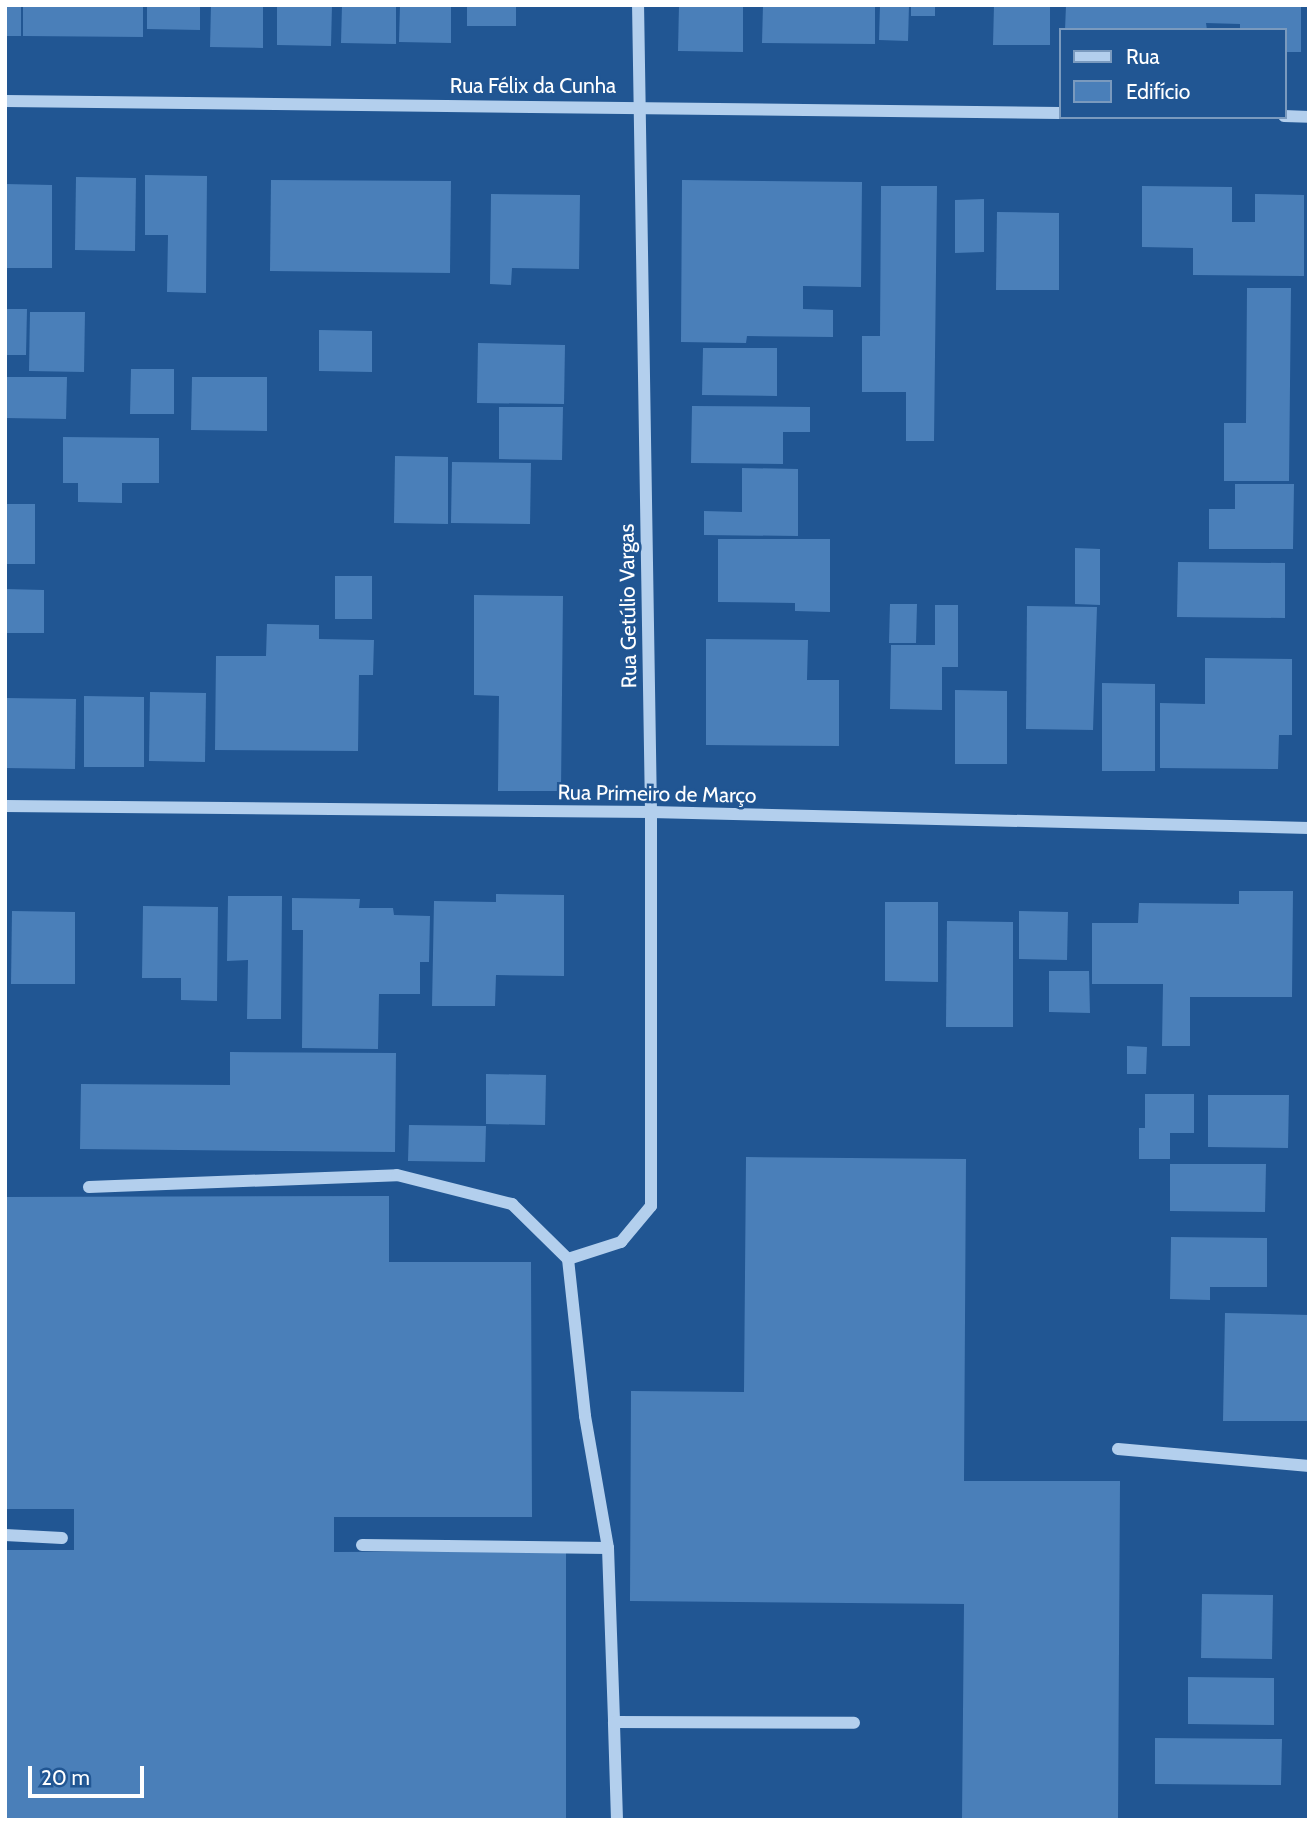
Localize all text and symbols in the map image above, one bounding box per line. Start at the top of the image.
legend [1058,28,1286,119]
text: Rua [1126,44,1160,69]
street label: Rua Félix da Cunha [450,73,616,99]
text: Edifício [1126,79,1190,104]
street label: Rua Getúlio Vargas [614,524,642,688]
street label: Rua Primeiro de Março [557,780,757,808]
scale bar [32,1752,147,1796]
text: 20 m [41,1765,90,1790]

